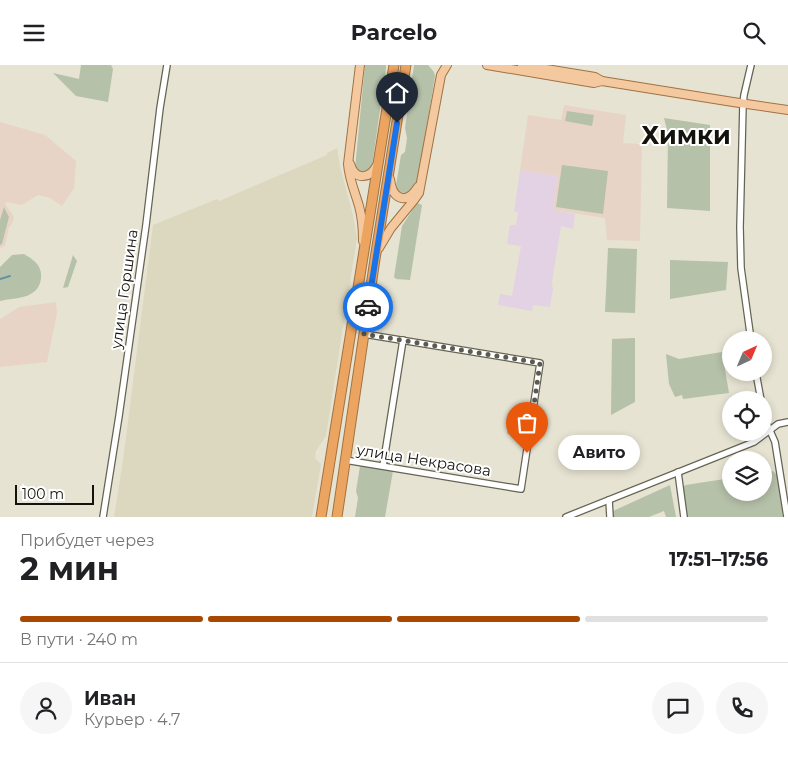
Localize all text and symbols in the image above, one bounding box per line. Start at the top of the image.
icon: menu [20,19,48,47]
text: Parcelo [351,19,437,46]
icon: search [740,19,768,47]
pin [376,72,418,123]
icon: home [383,79,411,107]
district label: Химки [641,120,731,150]
street label: улица Горшина [106,228,142,351]
courier [343,282,393,332]
icon: car [354,293,382,321]
north arrow [722,331,772,381]
map controls [722,331,772,501]
button: locate [722,391,772,441]
pin [506,402,548,453]
icon: bag [513,409,541,437]
callout: Авито [557,435,640,471]
street label: улица Некрасова [354,440,493,480]
text: Авито [573,443,625,462]
button: layers [722,451,772,501]
scale bar [15,482,94,505]
text: 100 m [22,485,64,503]
text: Прибудет через [20,531,155,550]
text: 17:51–17:56 [669,548,768,571]
text: 2 мин [20,549,119,588]
text: В пути · 240 m [20,630,138,649]
button: person [20,682,72,734]
button: chat [652,682,704,734]
button: phone [716,682,768,734]
text: Иван [84,687,136,710]
text: Курьер · 4.7 [84,710,181,729]

